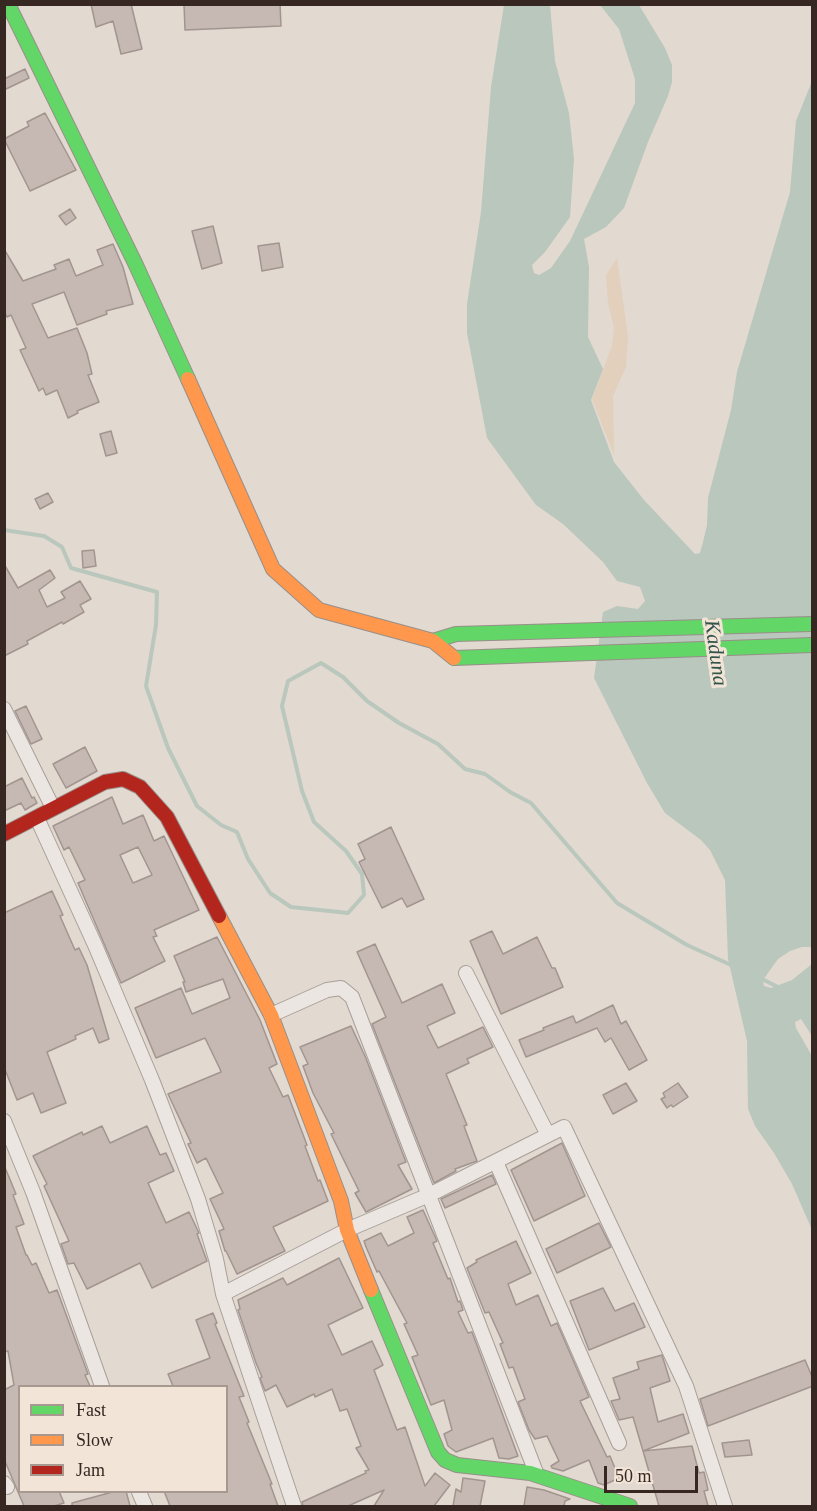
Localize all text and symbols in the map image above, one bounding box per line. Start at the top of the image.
water label: Kaduna [698,618,732,688]
legend [18,1385,228,1493]
text: Fast [76,1400,106,1420]
text: Slow [76,1430,113,1450]
scale bar [607,1454,702,1492]
text: Jam [76,1460,105,1480]
text: 50 m [615,1466,652,1486]

